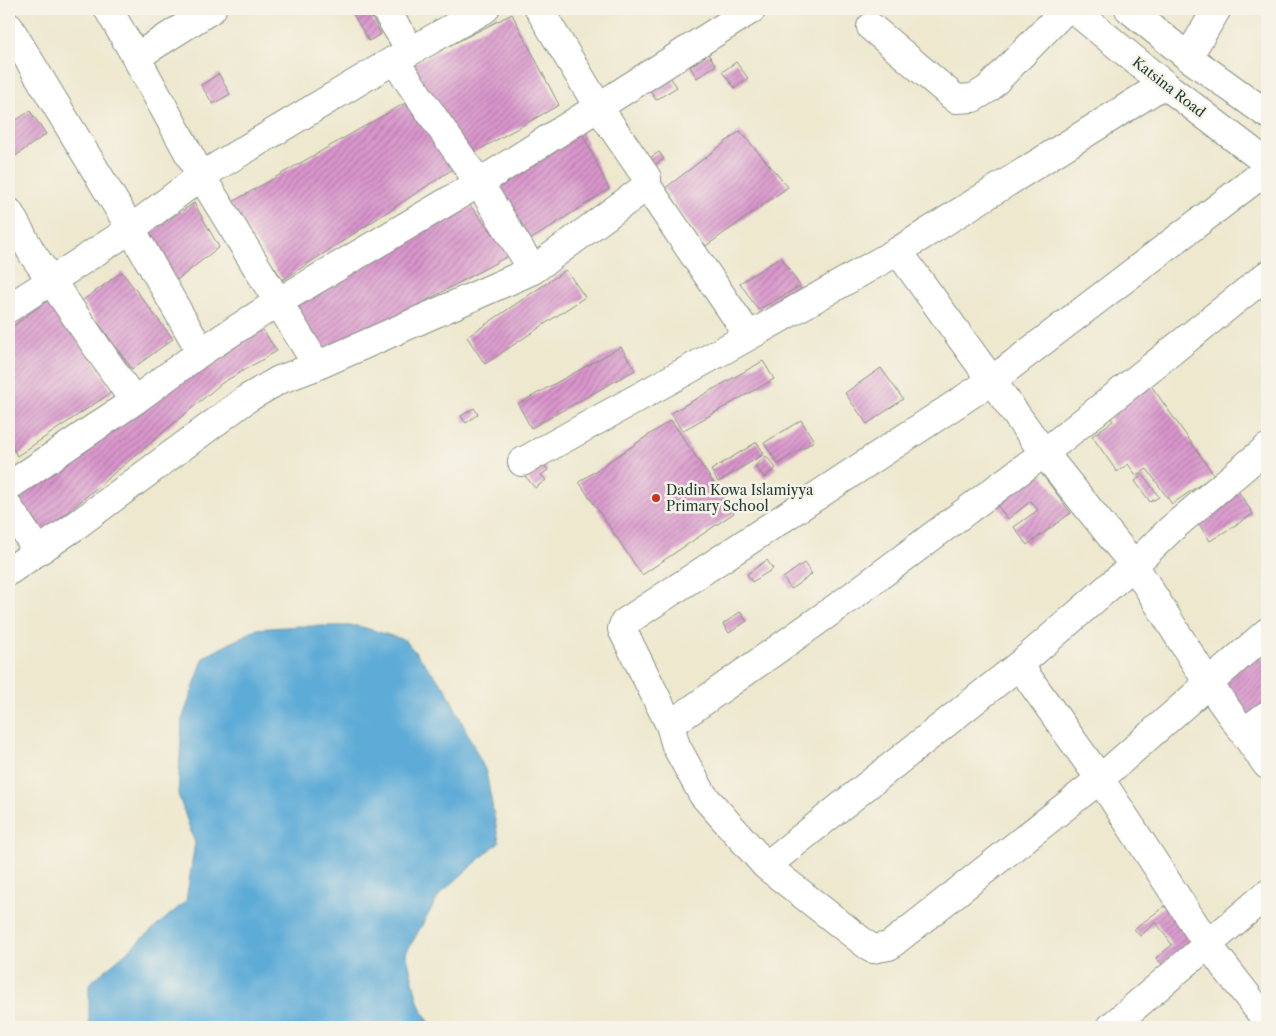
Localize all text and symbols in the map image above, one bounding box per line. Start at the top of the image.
street label: Katsina Road [1129,53,1210,121]
place label: Dadin Kowa Islamiyya Primary School [666,481,814,515]
marker: Dadin Kowa Islamiyya Primary School [650,492,662,504]

